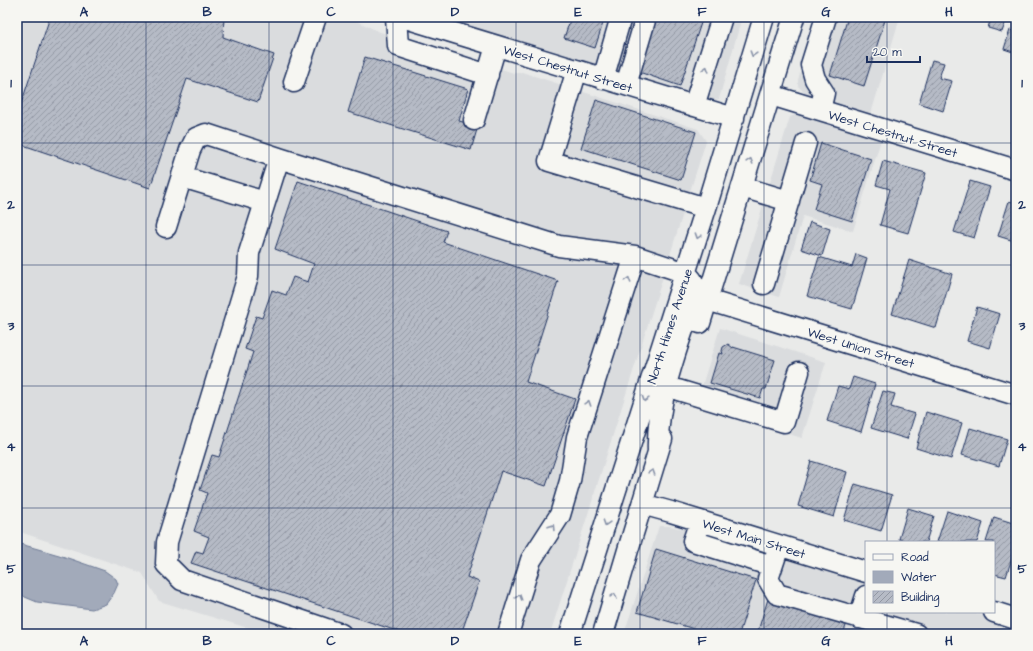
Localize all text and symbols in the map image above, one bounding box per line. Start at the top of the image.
text: A [80,3,89,21]
text: B [202,3,212,21]
text: C [326,3,336,21]
text: D [451,3,460,21]
text: E [574,3,582,21]
text: F [697,3,707,21]
text: G [821,3,831,21]
text: H [945,3,953,21]
scale bar [867,38,920,64]
street label: West Chestnut Street [501,41,635,97]
text: 20 m [873,44,902,61]
one-way arrow [749,51,758,58]
one-way arrow [701,66,710,73]
text: 1 [10,74,12,92]
text: 1 [1021,74,1023,92]
street label: West Chestnut Street [826,106,960,162]
one-way arrow [745,158,754,165]
text: 2 [6,196,15,214]
text: 2 [1017,196,1026,214]
one-way arrow [694,232,703,239]
street label: North Himes Avenue [643,266,697,386]
one-way arrow [623,276,631,283]
text: 3 [7,317,15,335]
text: 3 [1018,317,1026,335]
street label: West Union Street [805,323,917,373]
one-way arrow [642,396,650,403]
one-way arrow [583,400,592,407]
text: 4 [7,438,16,456]
text: 4 [1018,438,1027,456]
one-way arrow [647,469,656,476]
street label: West Main Street [700,515,808,563]
one-way arrow [602,520,611,527]
one-way arrow [547,524,554,531]
legend [865,541,995,613]
text: Road [901,549,929,566]
text: 5 [6,560,16,578]
text: 5 [1017,560,1027,578]
text: Water [901,569,937,586]
text: Building [901,589,939,607]
one-way arrow [609,593,618,600]
one-way arrow [515,594,523,601]
text: A [80,632,89,650]
text: B [202,632,212,650]
text: C [326,632,336,650]
text: D [451,632,460,650]
text: E [574,632,582,650]
text: F [697,632,707,650]
text: G [821,632,831,650]
text: H [945,632,953,650]

